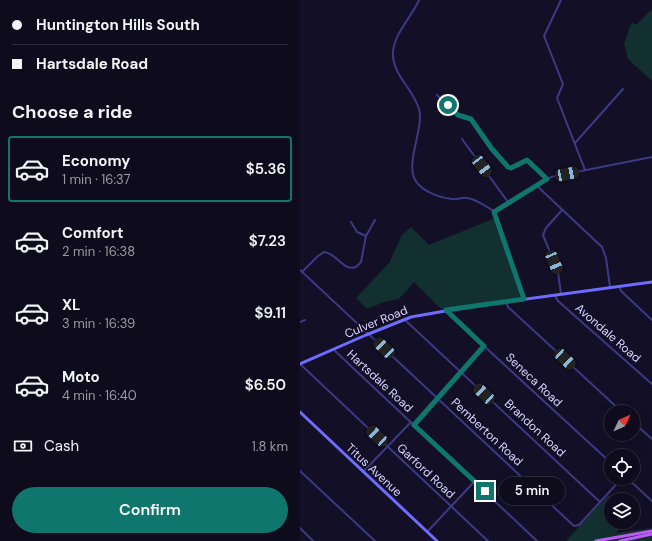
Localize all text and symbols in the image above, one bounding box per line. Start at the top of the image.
text: Huntington Hills South [36,15,200,35]
text: Hartsdale Road [36,54,148,74]
route start [439,96,457,114]
text: Choose a ride [12,100,133,124]
icon: car [14,151,50,187]
text: Economy [62,151,130,171]
car [470,153,494,179]
text: $5.36 [246,159,286,179]
car [554,166,580,182]
text: 1 min · 16:37 [62,171,130,188]
icon: car [14,223,50,259]
text: Comfort [62,223,123,243]
text: $7.23 [249,231,286,251]
text: 2 min · 16:38 [62,243,135,260]
car [544,249,564,275]
icon: car [14,295,50,331]
text: XL [62,295,80,315]
street label: Avondale Road [572,300,644,366]
street label: Culver Road [342,302,410,342]
text: $9.11 [254,303,286,323]
text: 3 min · 16:39 [62,315,135,332]
car [371,335,397,361]
street label: Hartsdale Road [344,346,416,416]
car [552,346,578,372]
street label: Seneca Road [502,350,566,410]
icon: car [14,367,50,403]
text: Moto [62,367,100,387]
text: $6.50 [245,375,286,395]
car [471,381,497,407]
text: 4 min · 16:40 [62,387,137,404]
street label: Pemberton Road [448,395,526,469]
street label: Brandon Road [501,396,569,460]
north arrow [604,405,640,441]
map controls [604,405,640,529]
car [364,423,390,449]
icon: cash [12,435,34,457]
text: Cash [44,436,79,456]
text: 1.8 km [252,438,288,455]
street label: Titus Avenue [343,440,406,500]
street label: Garford Road [394,440,458,502]
button: locate [604,449,640,485]
callout: 5 min [499,477,565,505]
route end [476,482,494,500]
text: 5 min [515,482,549,499]
button: Confirm [12,487,288,533]
button: layers [604,493,640,529]

